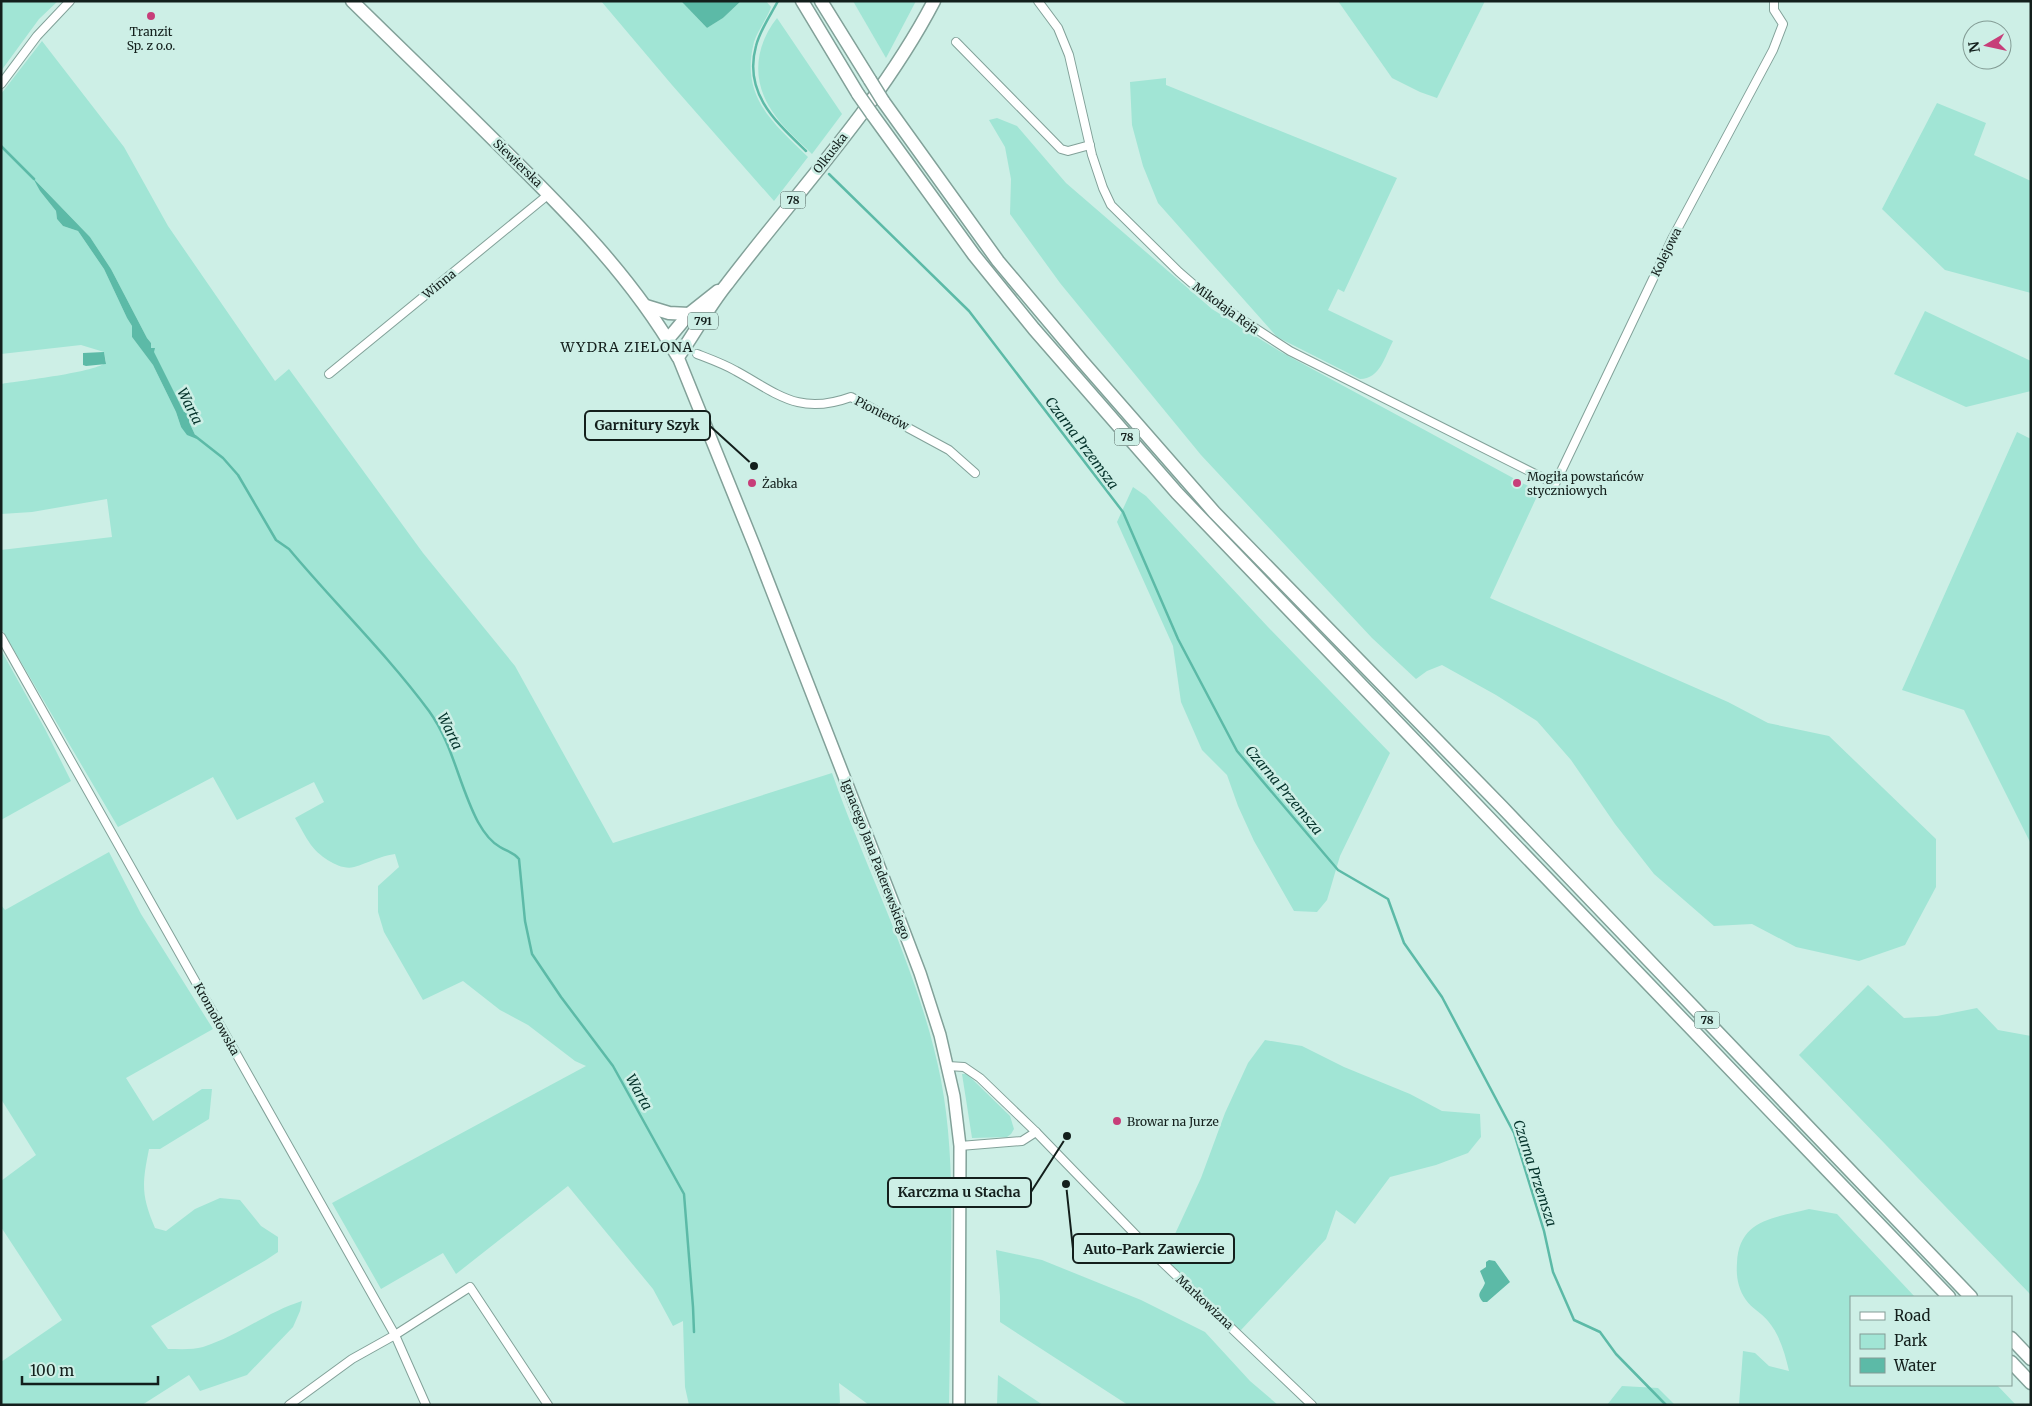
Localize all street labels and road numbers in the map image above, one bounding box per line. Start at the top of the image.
street label: Olkuska [810,129,851,176]
street label: Siewierska [490,136,546,191]
road number: 78 [780,192,806,208]
street label: Kolejowa [1648,225,1684,279]
street label: Winna [419,266,459,302]
street label: Mikołaja Reja [1190,279,1262,337]
road number: 791 [688,312,718,330]
street label: Pionierów [852,393,912,433]
road number: 78 [1114,428,1140,446]
street label: Ignacego Jana Paderewskiego [839,777,913,941]
street label: Kromołowska [191,980,243,1058]
road number: 78 [1694,1012,1720,1028]
street label: Markowizna [1173,1272,1237,1333]

